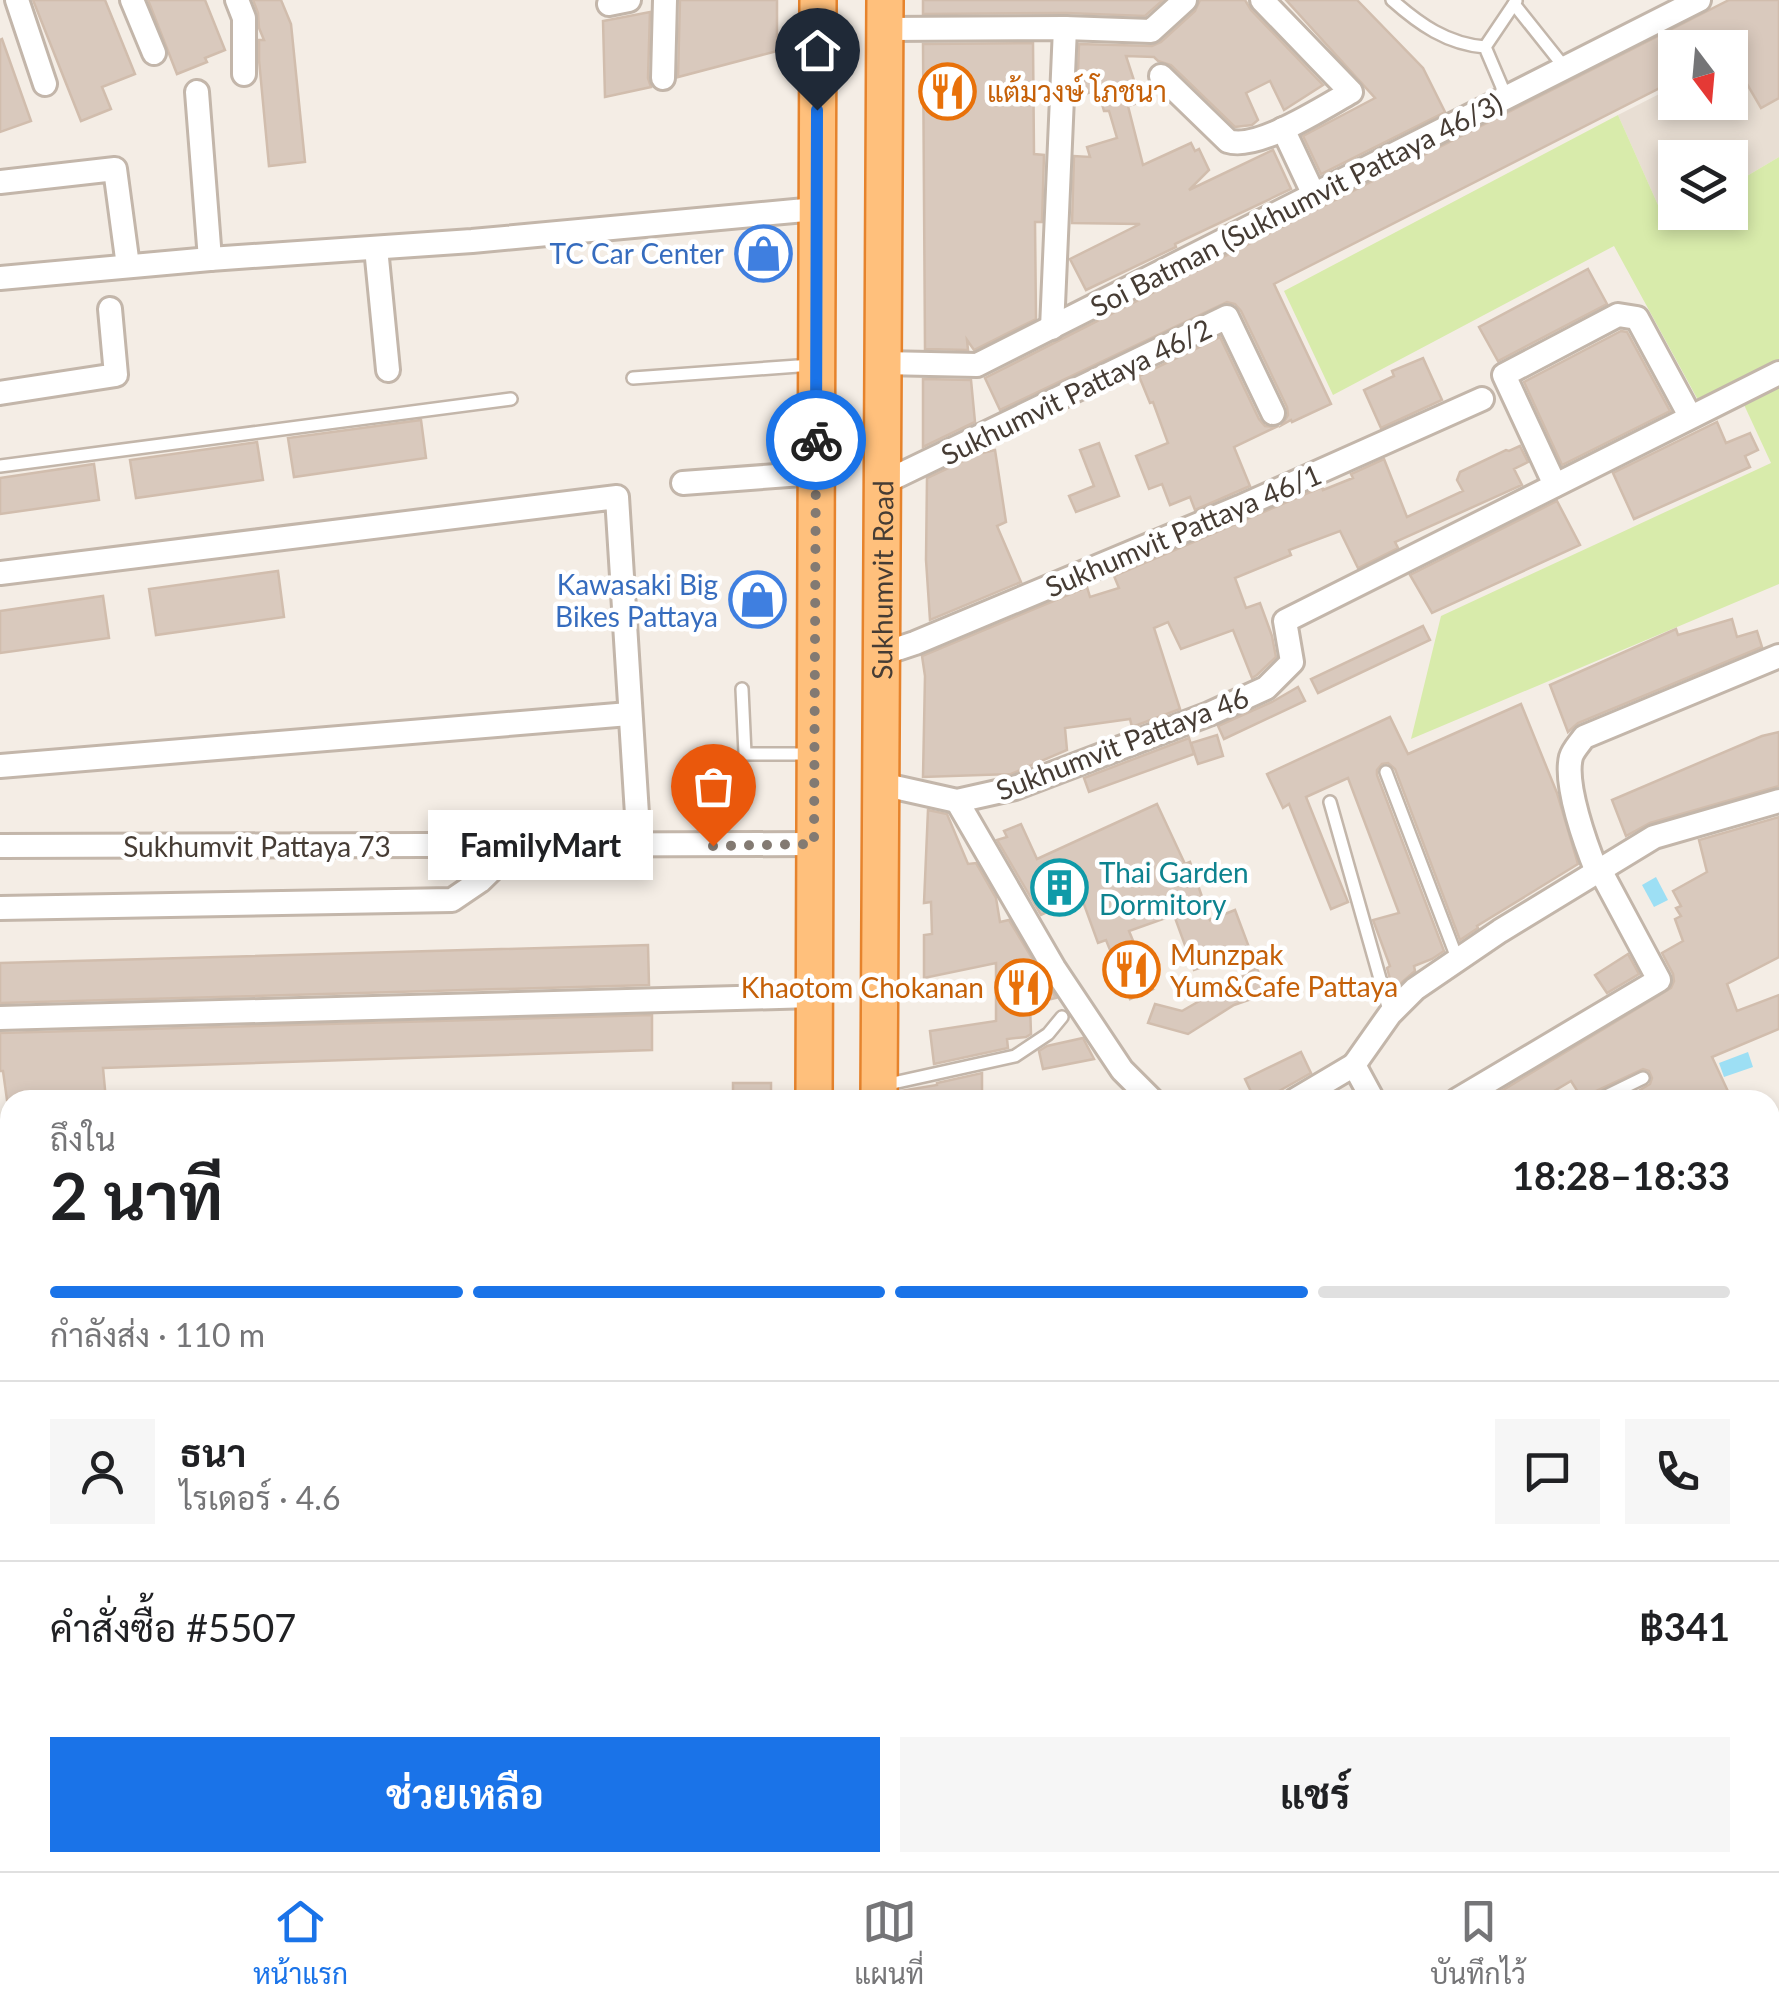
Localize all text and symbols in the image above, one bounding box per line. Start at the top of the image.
pin [775,8,860,111]
icon: home [790,23,845,78]
north arrow [1658,30,1748,120]
map controls [1658,30,1748,230]
restaurant icon: แต้มวงษ์ โภชนา [918,61,978,121]
place label: แต้มวงษ์ โภชนา [987,73,1167,108]
street label: Soi Batman (Sukhumvit Pattaya 46/3) [1084,85,1508,323]
button: layers [1658,140,1748,230]
shop icon: TC Car Center [733,223,793,283]
place label: TC Car Center [550,236,724,270]
street label: Sukhumvit Pattaya 46/2 [935,311,1217,471]
courier [766,390,866,490]
icon: bike [789,413,844,468]
street label: Sukhumvit Pattaya 46/1 [1040,456,1326,604]
street label: Sukhumvit Road [864,480,899,680]
place label: Kawasaki Big Bikes Pattaya [555,567,718,633]
shop icon: Kawasaki Big Bikes Pattaya [727,570,787,630]
street label: Sukhumvit Pattaya 46 [991,679,1253,807]
pin [671,744,756,847]
icon: bag [686,759,741,814]
callout: FamilyMart [428,811,653,881]
text: FamilyMart [460,825,621,864]
street label: Sukhumvit Pattaya 73 [123,829,391,863]
place label: Thai Garden Dormitory [1099,855,1249,921]
building icon: Thai Garden Dormitory [1030,858,1090,918]
place label: Munzpak Yum&Cafe Pattaya [1170,937,1398,1003]
restaurant icon: Munzpak Yum&Cafe Pattaya [1101,940,1161,1000]
restaurant icon: Khaotom Chokanan [993,957,1053,1017]
place label: Khaotom Chokanan [741,970,984,1004]
text: ถึงใน [50,1119,116,1158]
text: 18:28–18:33 [1512,1152,1730,1198]
text: 2 นาที [50,1156,223,1234]
text: กำลังส่ง · 110 m [50,1315,265,1354]
button: person [50,1419,155,1524]
button: chat [1495,1419,1600,1524]
button: phone [1625,1419,1730,1524]
text: ธนา [180,1429,246,1475]
text: ไรเดอร์ · 4.6 [180,1478,340,1517]
text: ฿341 [1638,1603,1730,1649]
text: คำสั่งซื้อ #5507 [50,1604,296,1650]
button: ช่วยเหลือ [50,1737,880,1852]
button: แชร์ [900,1737,1730,1852]
tab: หน้าแรก [253,1894,348,1990]
tab: แผนที่ [854,1894,924,1990]
tab: บันทึกไว้ [1430,1894,1526,1990]

